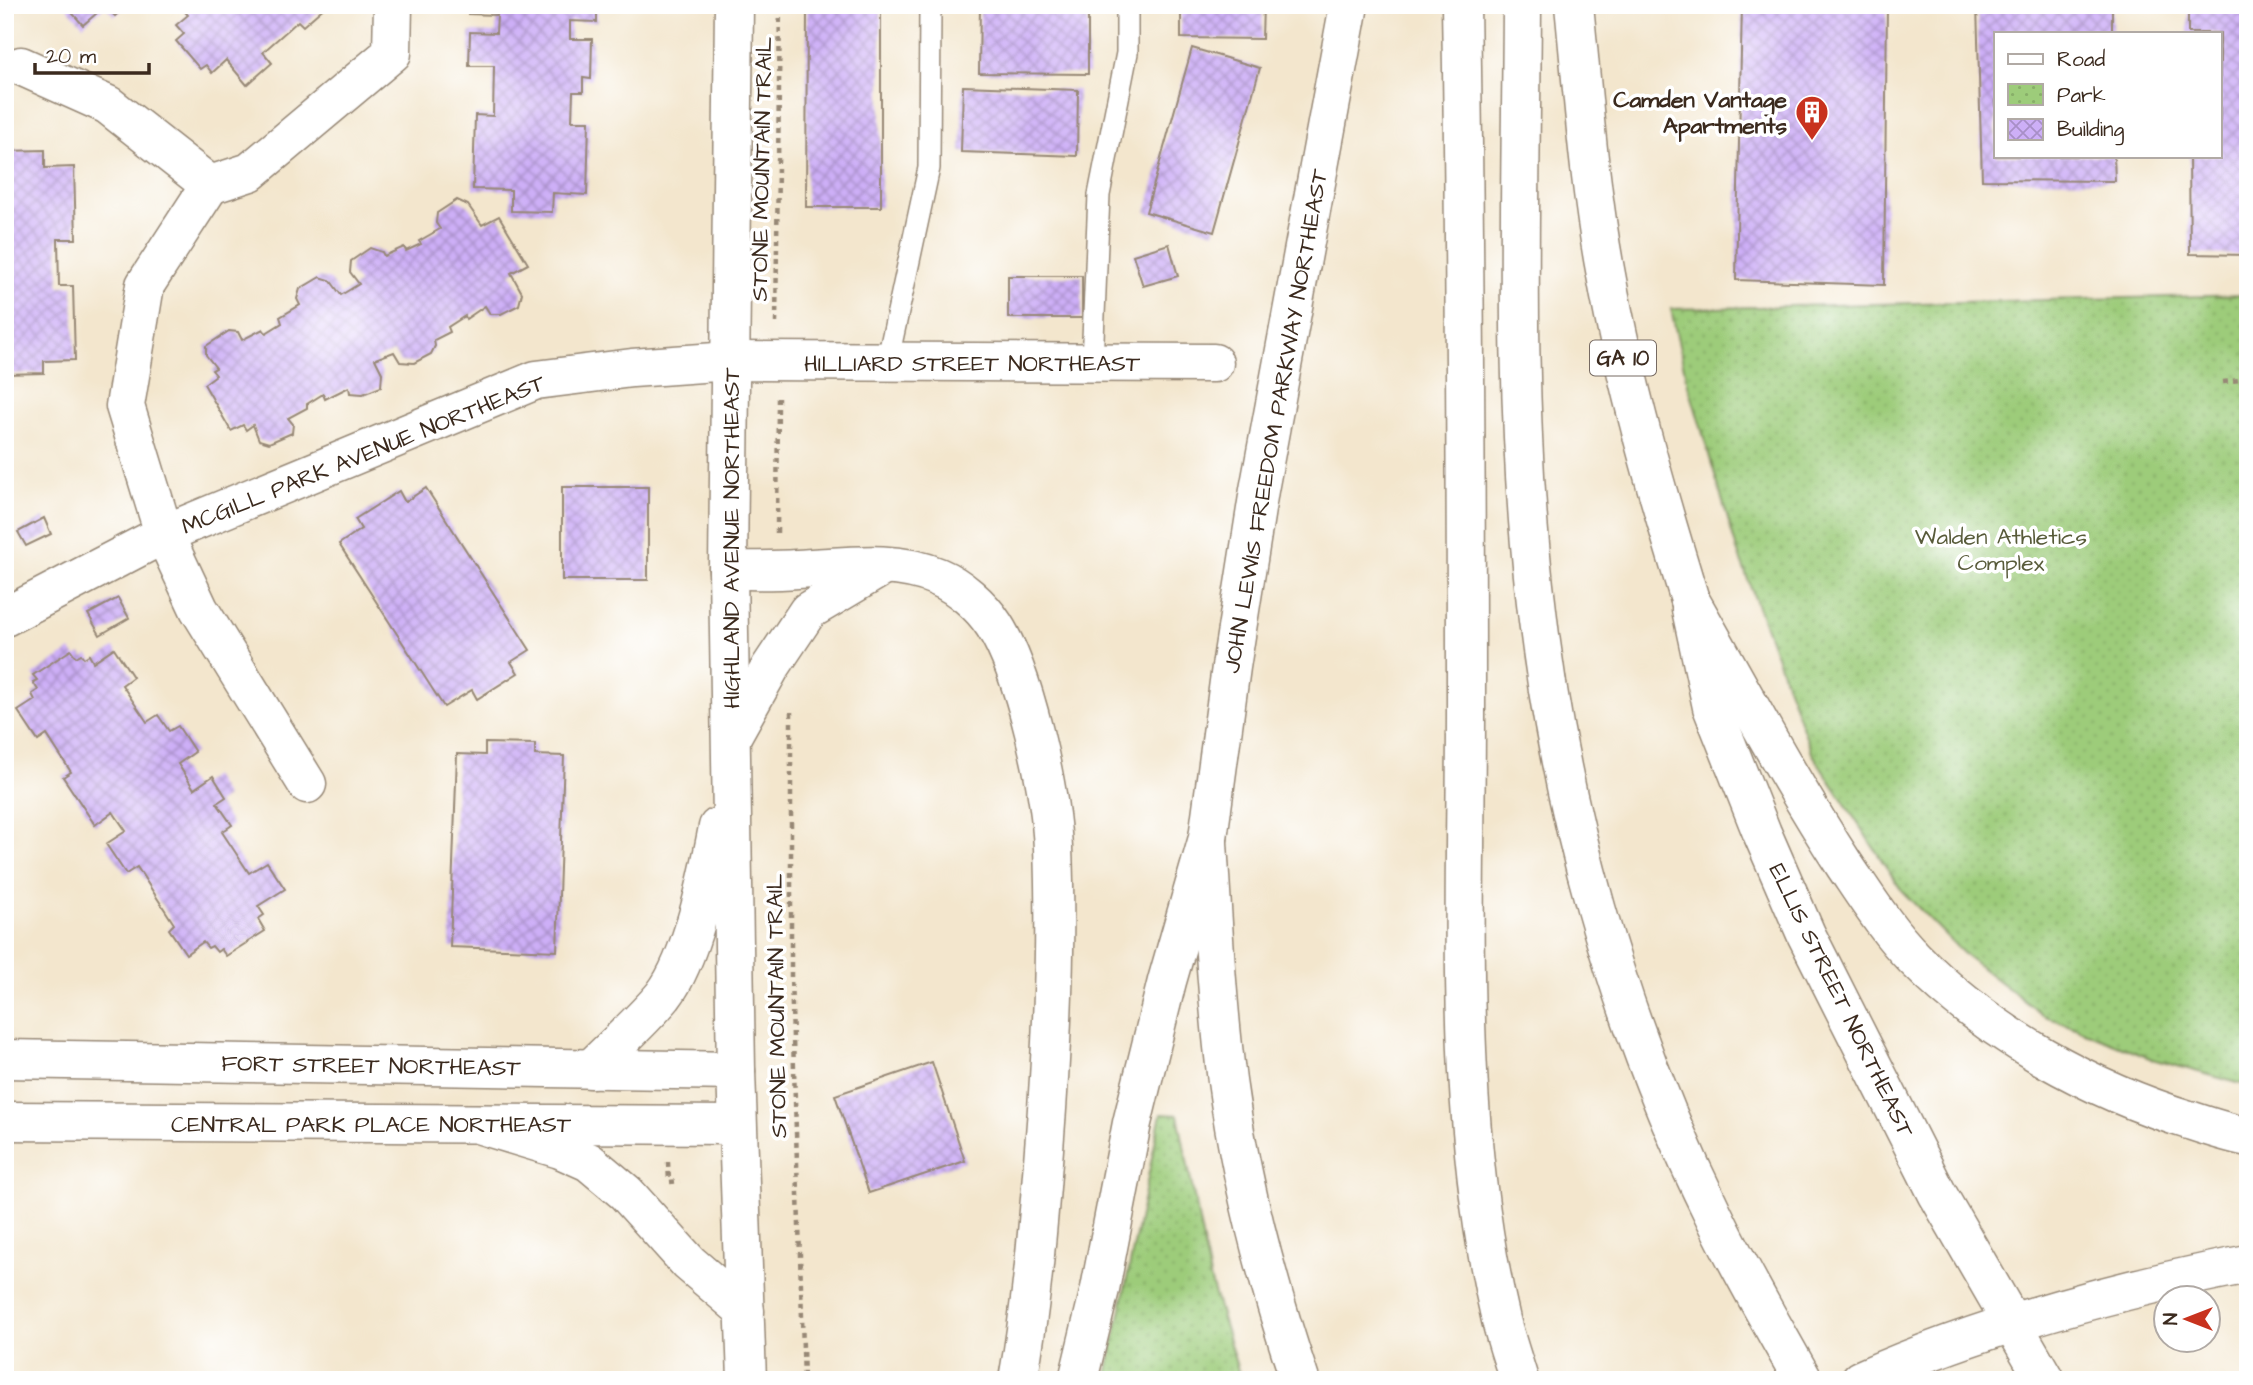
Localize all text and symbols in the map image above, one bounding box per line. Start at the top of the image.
scale bar [35,32,149,76]
legend [1994,32,2222,158]
street label: STONE MOUNTAIN TRAIL [744,36,780,302]
text: 20 m [46,42,97,71]
text: Road [2057,45,2105,74]
text: Park [2057,81,2106,110]
place label: Camden Vantage Apartments [1613,84,1788,142]
building icon: Camden Vantage Apartments [1793,93,1831,142]
text: Building [2057,115,2125,146]
street label: JOHN LEWIS FREEDOM PARKWAY NORTHEAST [1216,166,1336,676]
road number: GA 10 [1590,340,1656,376]
street label: HILLIARD STREET NORTHEAST [804,348,1141,380]
street label: MCGILL PARK AVENUE NORTHEAST [177,367,551,543]
street label: HIGHLAND AVENUE NORTHEAST [716,367,748,709]
park label: Walden Athletics Complex [1915,521,2087,579]
street label: ELLIS STREET NORTHEAST [1761,858,1922,1143]
street label: STONE MOUNTAIN TRAIL [759,873,795,1139]
street label: FORT STREET NORTHEAST [221,1047,522,1085]
street label: CENTRAL PARK PLACE NORTHEAST [171,1109,572,1141]
north arrow [2152,1284,2222,1354]
text: N [2158,1313,2185,1325]

